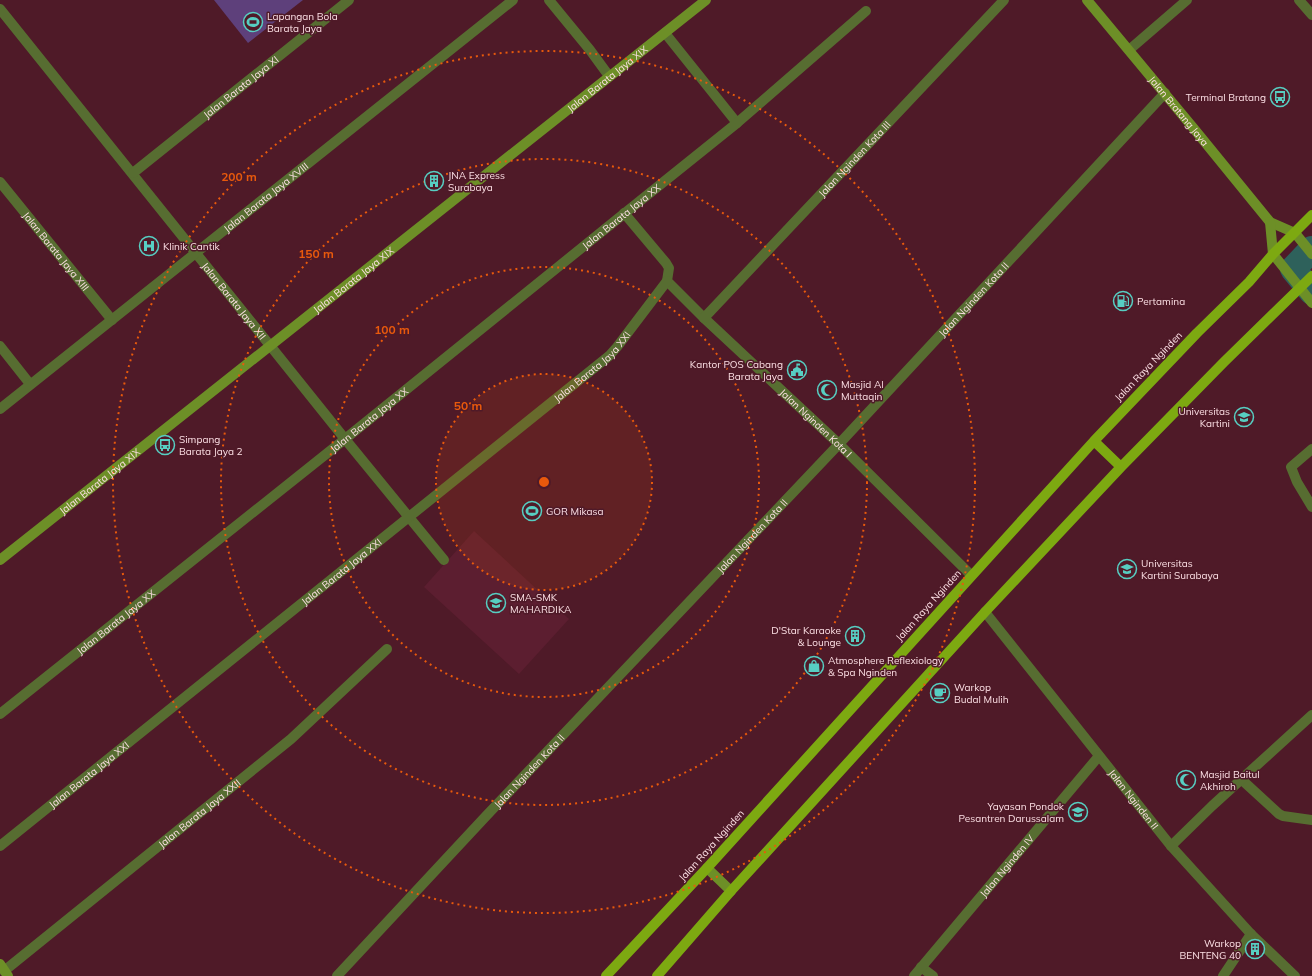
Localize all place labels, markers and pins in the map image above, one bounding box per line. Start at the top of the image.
place label: Lapangan Bola Barata Jaya [267,10,338,35]
sports icon: Lapangan Bola Barata Jaya [242,11,264,33]
bus stop icon: Terminal Bratang [1269,86,1291,108]
place label: Terminal Bratang [1186,91,1266,104]
place label: JNA Express Surabaya [448,169,505,194]
building icon: JNA Express Surabaya [423,170,445,192]
hospital icon: Klinik Cantik [138,235,160,257]
place label: Klinik Cantik [163,240,221,253]
fuel station icon: Pertamina [1112,290,1134,312]
place label: Pertamina [1137,295,1185,308]
place label: Kantor POS Cabang Barata Jaya [690,358,783,383]
public building icon: Kantor POS Cabang Barata Jaya [786,359,808,381]
place label: Masjid Al Muttaqin [841,378,884,403]
mosque icon: Masjid Al Muttaqin [816,379,838,401]
place label: Universitas Kartini [1178,405,1230,430]
school or university icon: Universitas Kartini [1233,406,1255,428]
place label: Simpang Barata Jaya 2 [179,433,243,458]
bus stop icon: Simpang Barata Jaya 2 [154,434,176,456]
centre of rings [537,475,551,489]
sports icon: GOR Mikasa [521,500,543,522]
place label: GOR Mikasa [546,505,604,518]
place label: Universitas Kartini Surabaya [1141,557,1219,582]
school or university icon: Universitas Kartini Surabaya [1116,558,1138,580]
place label: SMA-SMK MAHARDIKA [510,591,572,616]
school or university icon: SMA-SMK MAHARDIKA [485,592,507,614]
place label: D'Star Karaoke & Lounge [771,624,841,649]
building icon: D'Star Karaoke & Lounge [844,625,866,647]
place label: Atmosphere Reflexiology & Spa Nginden [828,654,944,679]
shop icon: Atmosphere Reflexiology & Spa Nginden [803,655,825,677]
place label: Warkop Budal Mulih [954,681,1009,706]
cafe icon: Warkop Budal Mulih [929,682,951,704]
place label: Masjid Baitul Akhiroh [1200,768,1260,793]
mosque icon: Masjid Baitul Akhiroh [1175,769,1197,791]
place label: Yayasan Pondok Pesantren Darussalam [959,800,1065,825]
school or university icon: Yayasan Pondok Pesantren Darussalam [1067,801,1089,823]
place label: Warkop BENTENG 40 [1180,937,1241,962]
building icon: Warkop BENTENG 40 [1244,938,1266,960]

